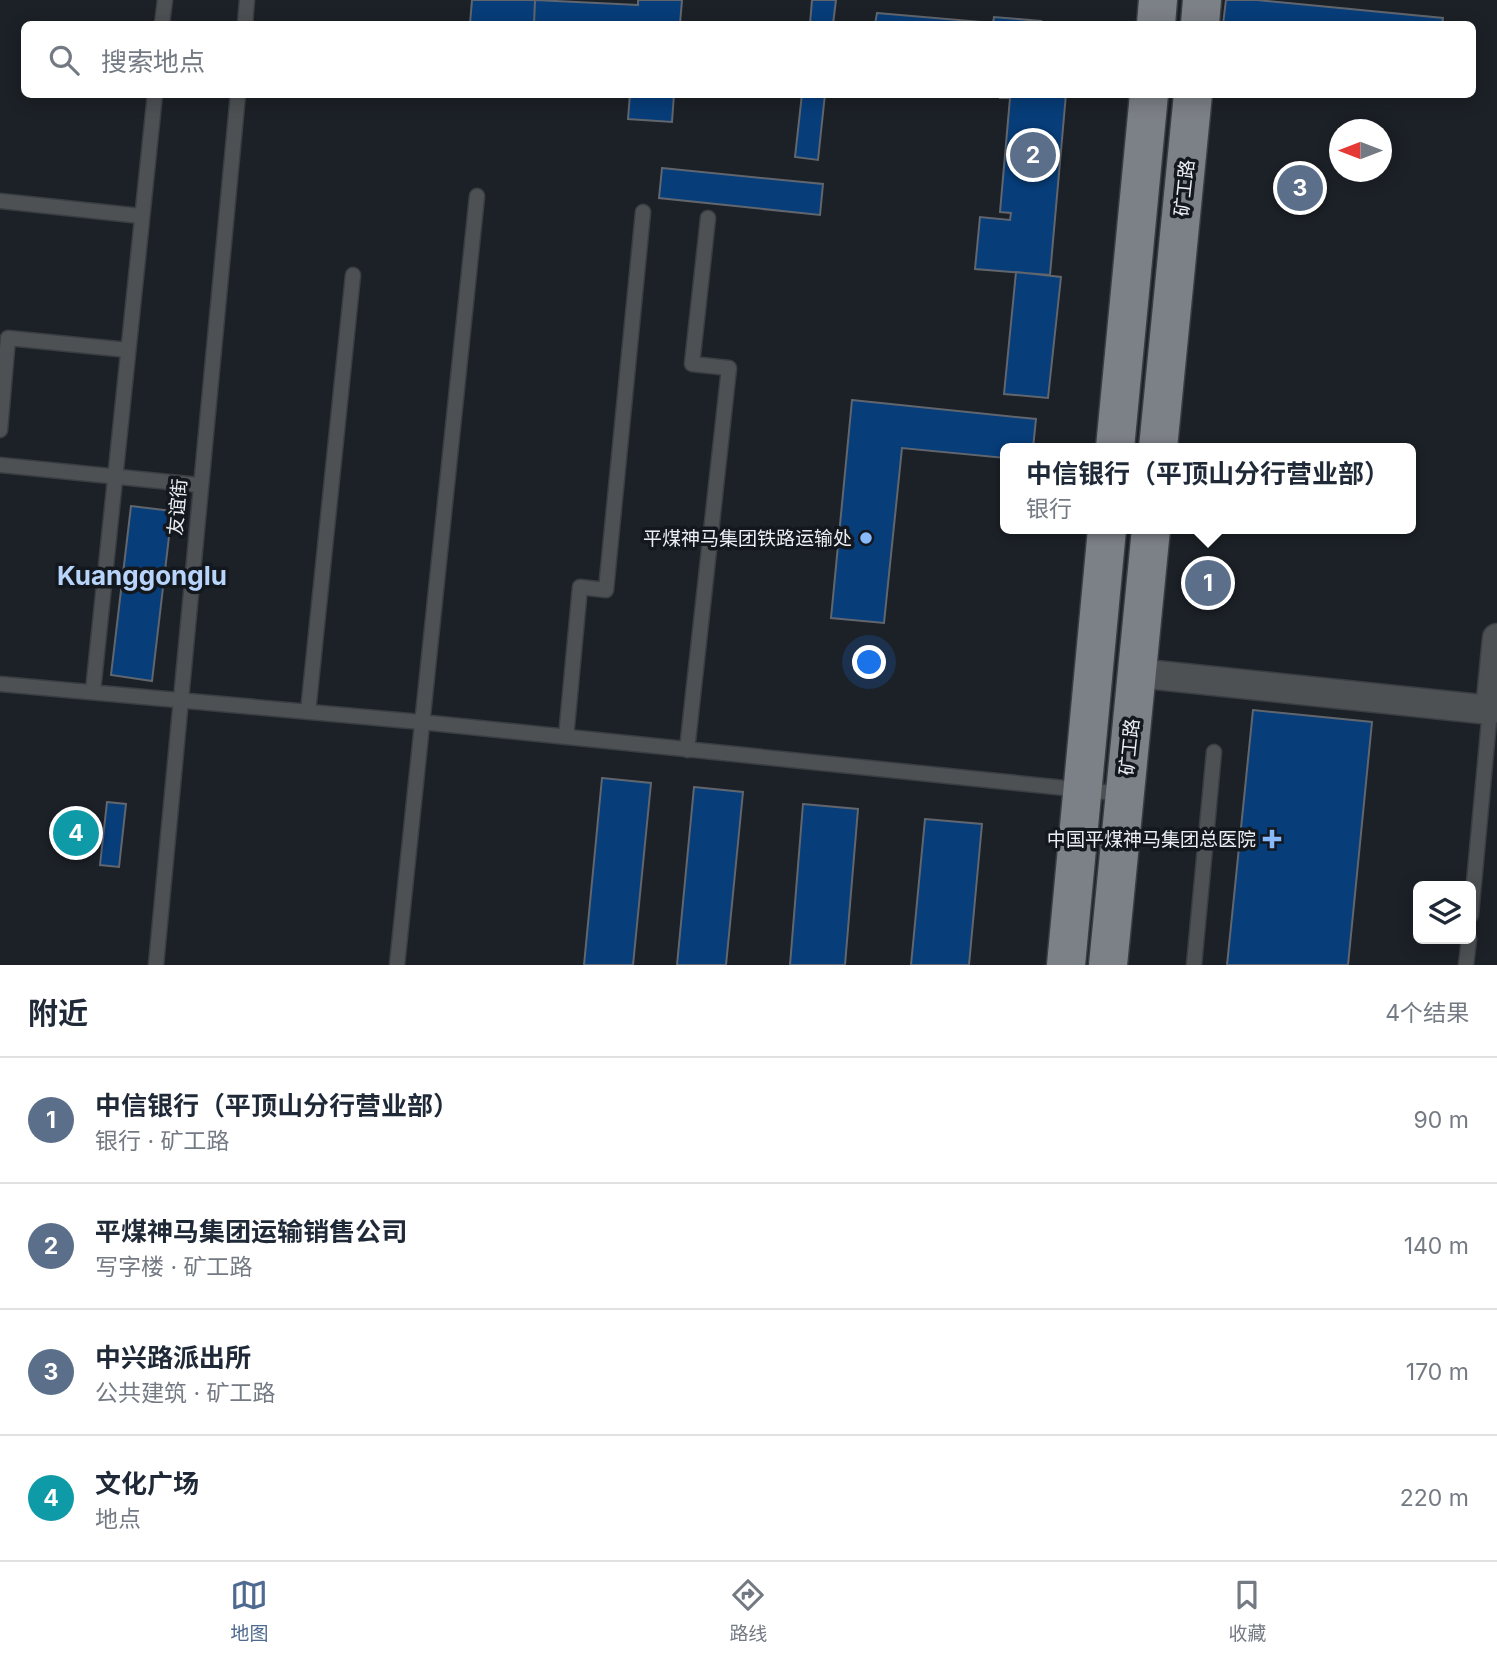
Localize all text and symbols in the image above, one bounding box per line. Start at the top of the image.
search box [21,21,1476,98]
icon: search [45,41,83,79]
text: 搜索地点 [101,46,205,77]
north arrow [1329,119,1392,182]
pin: 2 [1010,129,1056,181]
street label: 矿工路 [1170,158,1199,218]
pin: 3 [1277,162,1323,214]
popup [1000,443,1416,534]
text: 中信银行（平顶山分行营业部） [1026,458,1390,489]
street label: 友谊街 [164,478,191,536]
text: 银行 [1026,495,1072,523]
place label: 平煤神马集团铁路运输处 [643,527,852,550]
marker: 平煤神马集团铁路运输处 [858,530,874,546]
pin: 1 [1185,557,1231,609]
district label: Kuanggonglu [57,560,227,591]
your location [852,645,886,679]
street label: 矿工路 [1115,717,1144,777]
pin: 4 [53,807,99,859]
place label: 中国平煤神马集团总医院 [1047,828,1256,851]
marker: 中国平煤神马集团总医院 [1262,829,1282,849]
map controls [1413,881,1476,944]
button: layers [1413,881,1476,944]
text: 附近 [28,995,88,1031]
text: 4个结果 [1385,999,1469,1027]
text: 中信银行（平顶山分行营业部） [95,1090,459,1121]
text: 1 [46,1106,56,1134]
text: 90 m [1414,1106,1469,1134]
text: 银行 · 矿工路 [95,1127,230,1155]
text: 平煤神马集团运输销售公司 [95,1216,407,1247]
text: 2 [44,1232,58,1260]
text: 140 m [1404,1232,1469,1260]
text: 写字楼 · 矿工路 [95,1253,253,1281]
text: 中兴路派出所 [95,1342,251,1373]
text: 3 [44,1358,58,1386]
text: 170 m [1406,1358,1469,1386]
text: 公共建筑 · 矿工路 [95,1379,276,1407]
text: 文化广场 [95,1468,199,1499]
text: 4 [43,1484,59,1512]
text: 220 m [1400,1484,1469,1512]
text: 地点 [95,1505,141,1533]
tab: 地图 [230,1576,269,1645]
tab: 路线 [729,1576,768,1645]
tab: 收藏 [1228,1576,1267,1645]

